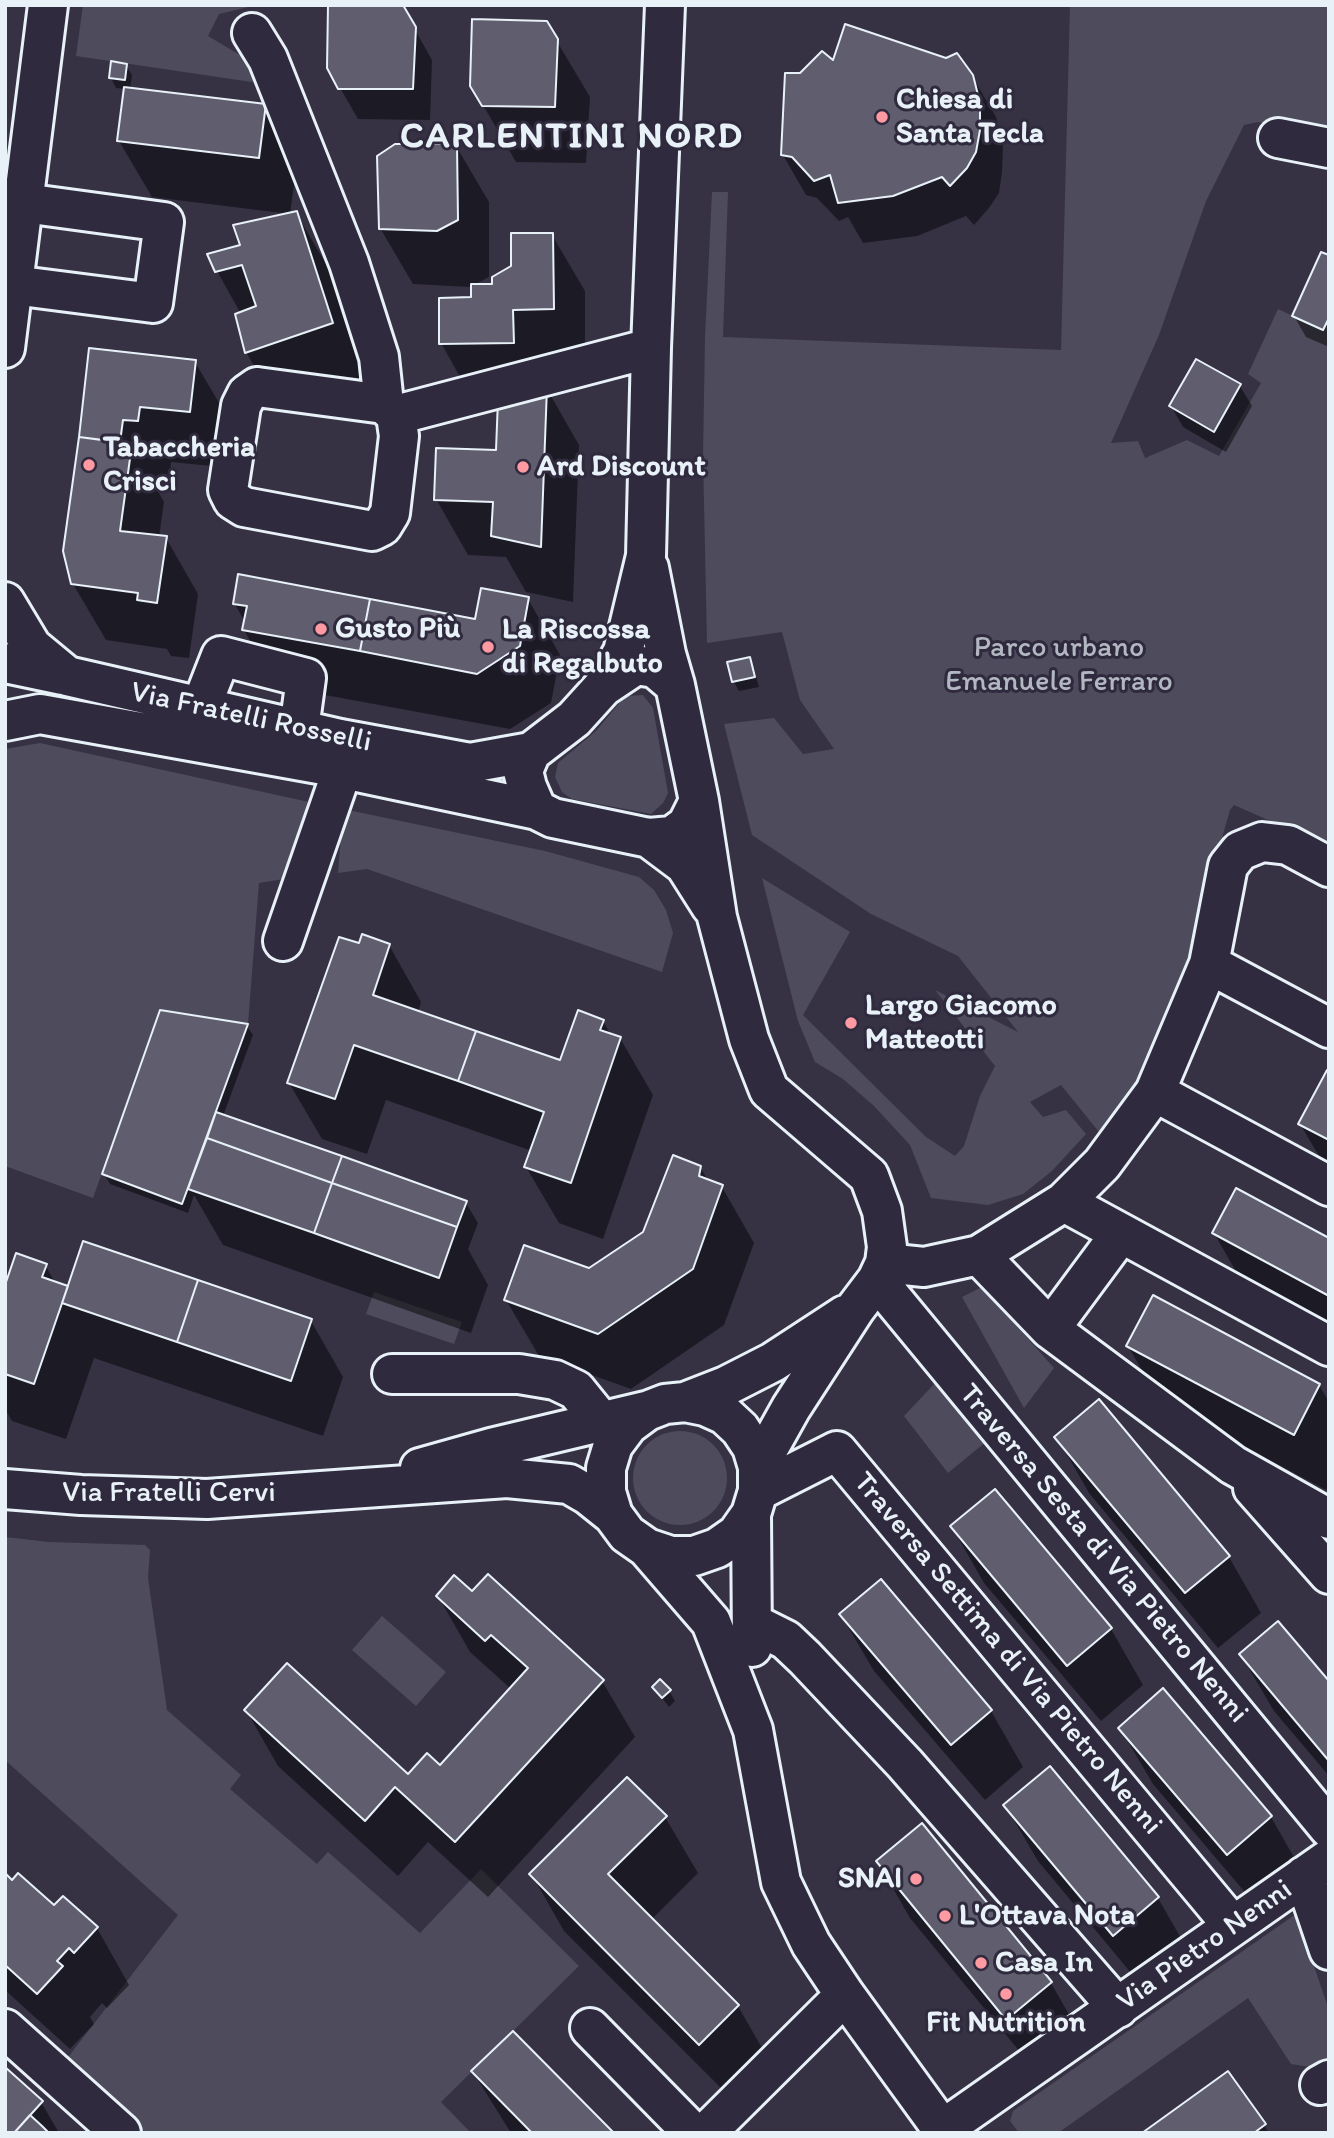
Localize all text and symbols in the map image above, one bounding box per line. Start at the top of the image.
place label: Chiesa di Santa Tecla [896,82,1044,152]
marker: Chiesa di Santa Tecla [874,109,890,125]
district label: CARLENTINI NORD [401,116,743,160]
place label: Tabaccheria Crisci [103,430,255,500]
place label: Ard Discount [537,449,706,485]
marker: Tabaccheria Crisci [81,457,97,473]
marker: Ard Discount [515,459,531,475]
place label: Gusto Più [335,611,460,647]
place label: La Riscossa di Regalbuto [502,612,663,682]
marker: Gusto Più [313,621,329,637]
park label: Parco urbano Emanuele Ferraro [945,630,1173,700]
marker: La Riscossa di Regalbuto [480,639,496,655]
street label: Via Fratelli Rosselli [127,675,375,761]
place label: Largo Giacomo Matteotti [865,988,1057,1058]
marker: Largo Giacomo Matteotti [843,1015,859,1031]
street label: Traversa Sesta di Via Pietro Nenni [950,1377,1256,1731]
street label: Traversa Settima di Via Pietro Nenni [845,1465,1169,1843]
street label: Via Fratelli Cervi [62,1475,276,1511]
place label: SNAI [838,1861,902,1897]
marker: SNAI [908,1871,924,1887]
street label: Via Pietro Nenni [1110,1872,1300,2020]
place label: L'Ottava Nota [959,1898,1135,1934]
marker: L'Ottava Nota [937,1908,953,1924]
place label: Casa In [995,1945,1093,1981]
marker: Casa In [973,1955,989,1971]
marker: Fit Nutrition [998,1986,1014,2002]
place label: Fit Nutrition [926,2005,1086,2041]

